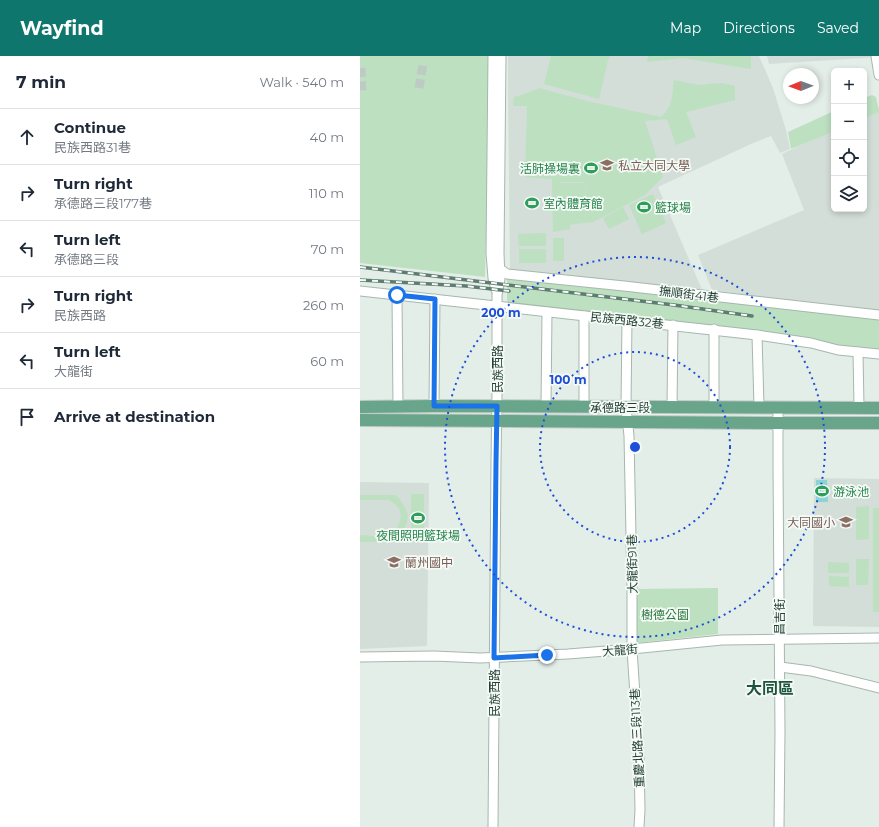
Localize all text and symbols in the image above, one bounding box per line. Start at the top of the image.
text: Wayfind [20,17,104,40]
text: Map [670,19,701,37]
text: Directions [723,19,795,37]
text: Saved [817,19,859,37]
north arrow [783,68,819,104]
map controls [831,68,867,212]
button: + [831,68,867,104]
text: 7 min [16,72,66,92]
text: Walk · 540 m [259,74,344,90]
button: − [831,104,867,140]
text: Continue [54,118,126,137]
icon: ahead [16,126,38,148]
text: 40 m [310,129,344,145]
text: 民族西路31巷 [54,139,131,155]
button: locate [831,140,867,176]
school or university icon: 私立大同大學 [599,157,615,173]
place label: 私立大同大學 [618,158,690,173]
sports icon: 活肺操場裏 [583,160,599,176]
place label: 活肺操場裏 [520,161,580,176]
text: Turn right [54,174,133,193]
button: layers [831,176,867,212]
icon: right [16,182,38,204]
text: 110 m [309,185,344,201]
text: 承德路三段177巷 [54,195,152,211]
sports icon: 室內體育館 [524,195,540,211]
place label: 室內體育館 [543,196,603,211]
sports icon: 籃球場 [636,199,652,215]
place label: 籃球場 [655,200,691,215]
text: Turn left [54,230,121,249]
icon: left [16,238,38,260]
text: 70 m [311,241,344,257]
text: 承德路三段 [54,251,119,267]
street label: 撫順街41巷 [658,283,720,305]
text: Turn right [54,286,133,305]
route start [388,286,406,304]
icon: right [16,294,38,316]
text: 260 m [303,297,344,313]
text: 200 m [481,305,521,320]
text: 民族西路 [54,307,106,323]
street label: 民族西路32巷 [590,309,664,331]
text: Turn left [54,342,121,361]
street label: 民族西路 [490,345,505,393]
icon: left [16,350,38,372]
text: 60 m [310,353,344,369]
text: 大龍街 [54,363,93,379]
text: 100 m [550,372,586,387]
street label: 承德路三段 [590,400,650,415]
icon: arrive [16,406,38,428]
text: Arrive at destination [54,407,215,426]
centre of rings [628,440,642,454]
sports icon: 游泳池 [814,483,830,499]
place label: 游泳池 [833,484,869,499]
sports icon: 夜間照明籃球場 [410,510,426,526]
school or university icon: 大同國小 [838,514,854,530]
place label: 大同國小 [787,515,835,530]
place label: 夜間照明籃球場 [376,528,460,543]
street label: 大龍街91巷 [624,534,640,594]
school or university icon: 蘭州國中 [386,554,402,570]
place label: 蘭州國中 [405,555,453,570]
street label: 昌吉街 [772,599,787,635]
park label: 樹德公園 [641,607,689,622]
street label: 大龍街 [601,641,639,659]
route end [538,646,556,664]
street label: 民族西路 [487,669,502,717]
district label: 大同區 [746,679,794,698]
street label: 重慶北路三段113巷 [627,688,647,788]

